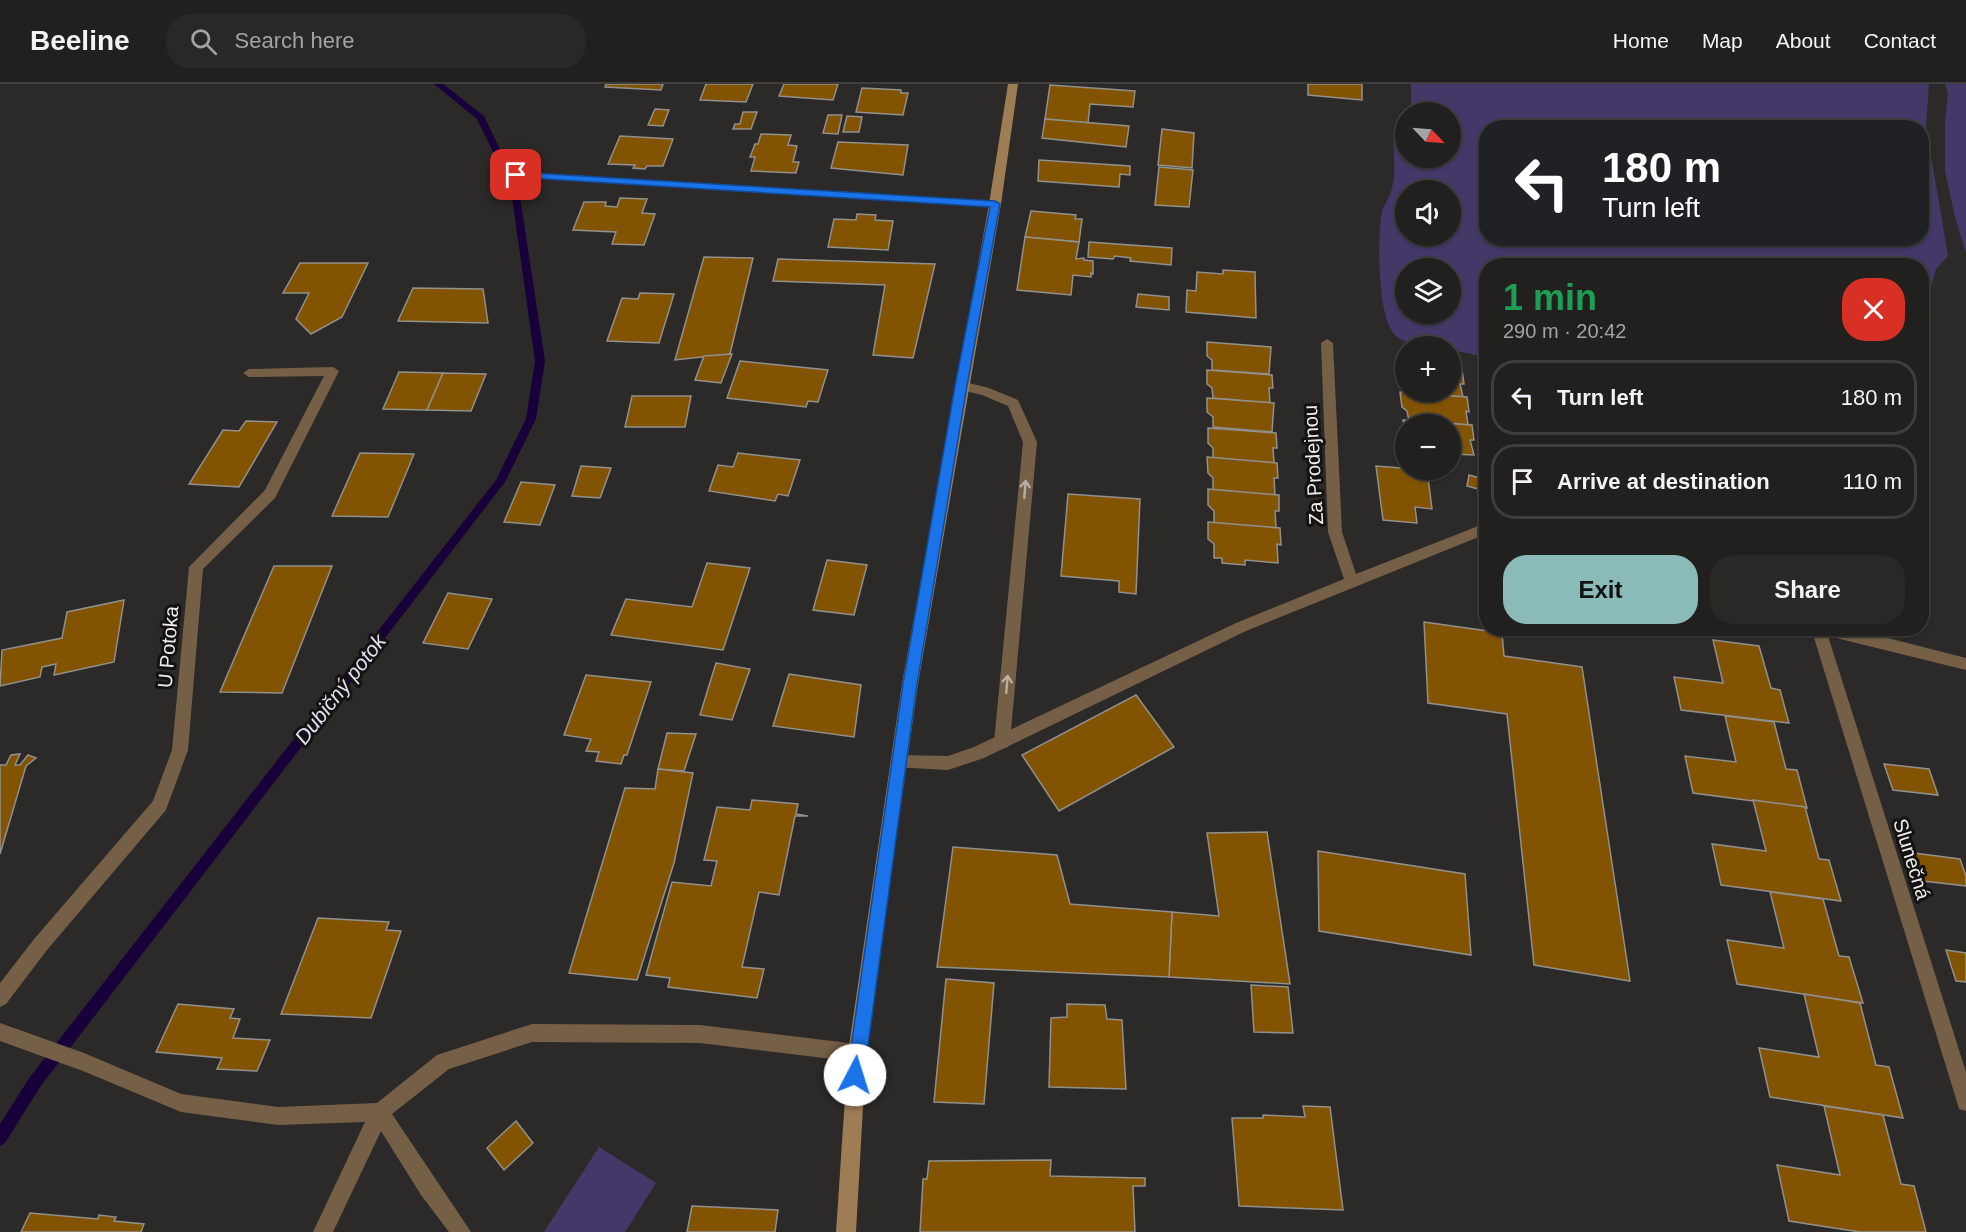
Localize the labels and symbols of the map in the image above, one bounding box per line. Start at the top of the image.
north arrow [1395,102,1461,168]
pin [490,149,541,200]
street label: Za Prodejnou [1299,404,1327,526]
one-way arrow [1020,480,1031,500]
street label: U Potoka [153,604,183,689]
water label: Dubičný potok [290,628,391,749]
one-way arrow [1002,674,1013,694]
street label: Slunečná [1889,816,1935,903]
position arrow [823,1043,887,1107]

